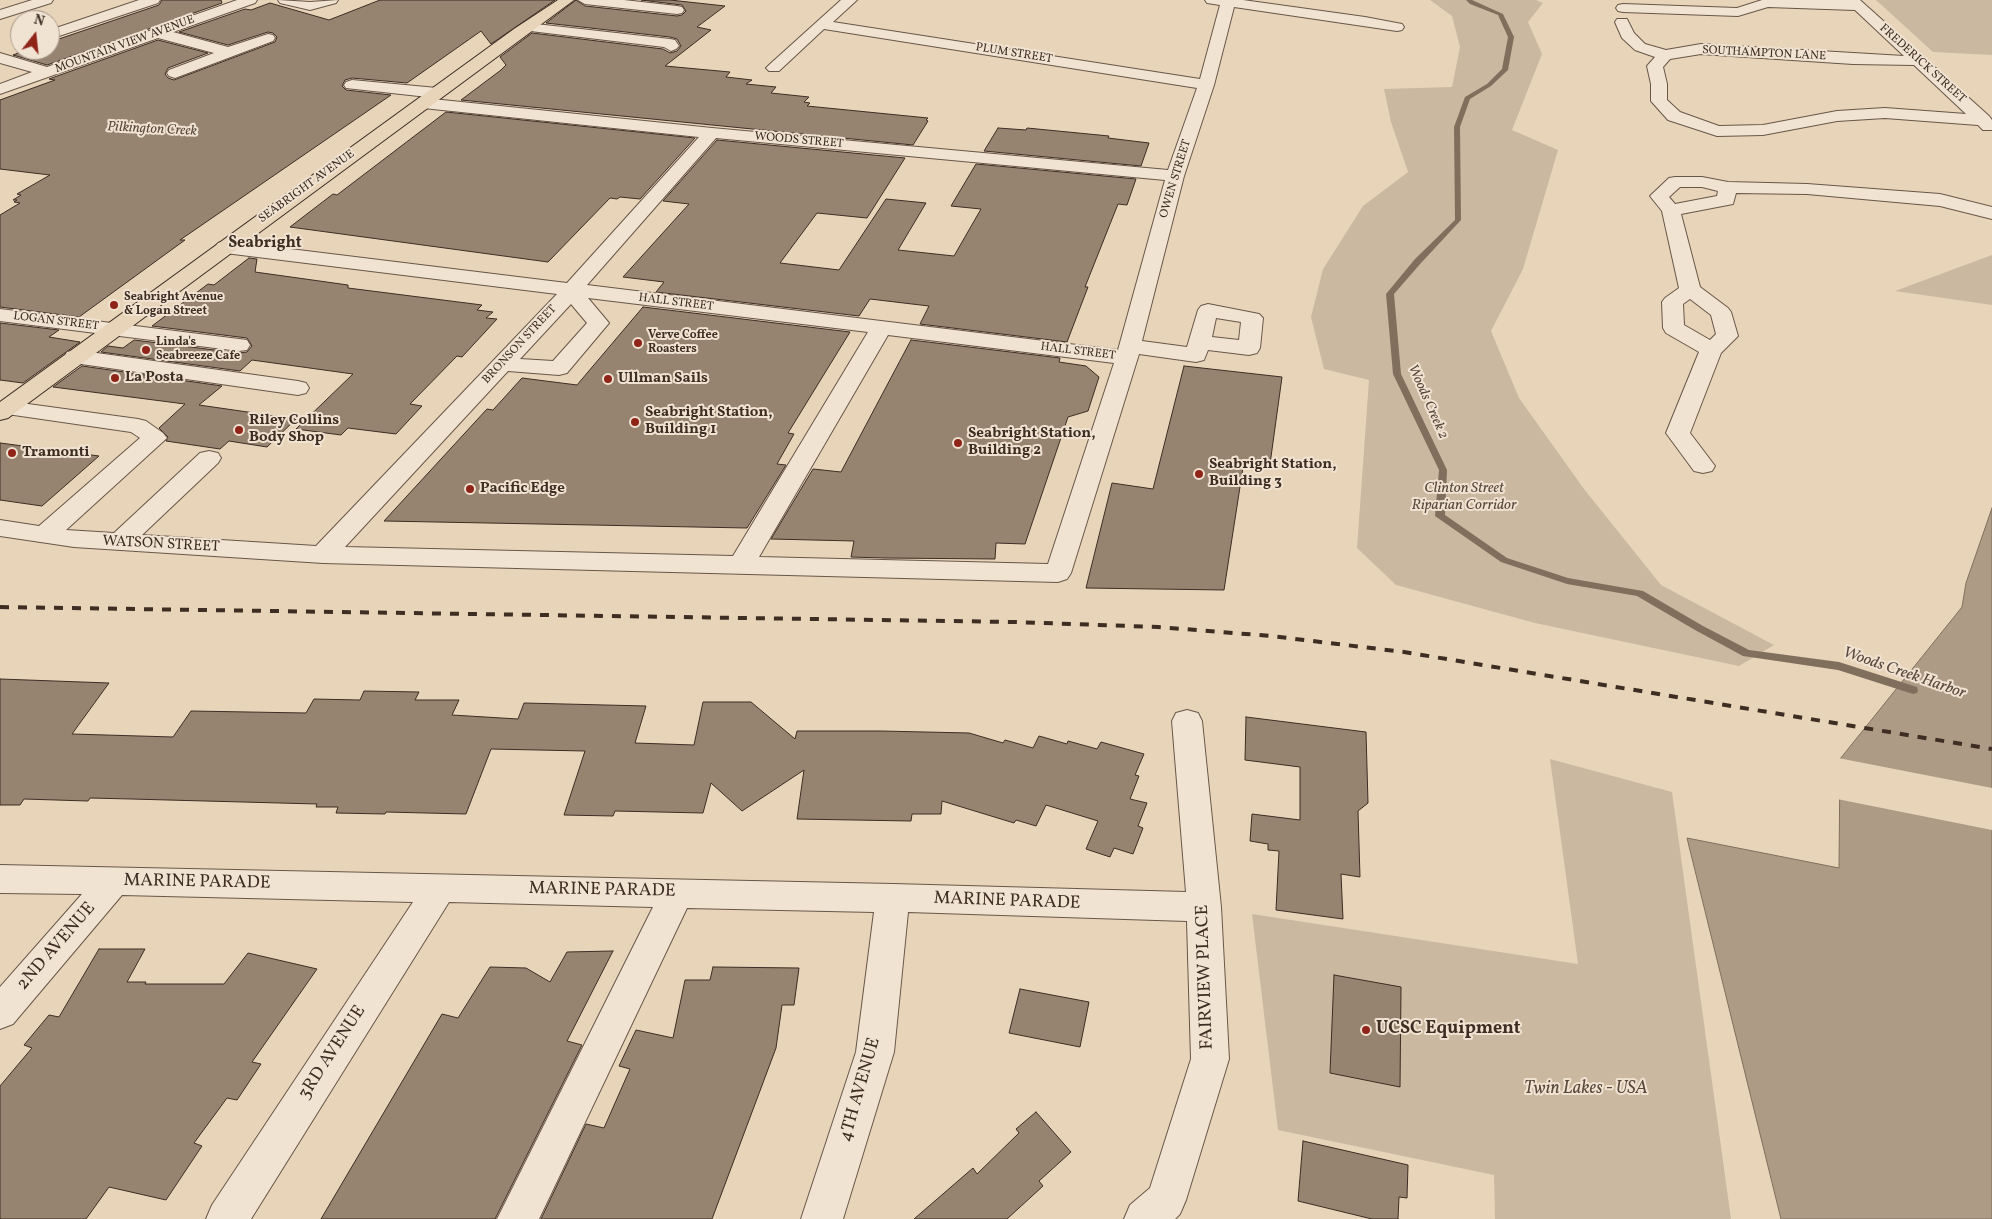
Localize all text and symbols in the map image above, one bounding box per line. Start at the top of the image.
north arrow [10,10,60,60]
text: N [31,11,46,32]
street label: MOUNTAIN VIEW AVENUE [53,13,197,77]
street label: FREDERICK STREET [1876,21,1968,107]
street label: PLUM STREET [975,41,1053,67]
street label: SOUTHAMPTON LANE [1702,44,1826,64]
water label: Pilkington Creek [107,119,197,141]
street label: WOODS STREET [754,130,844,152]
street label: OWEN STREET [1157,138,1195,220]
street label: SEABRIGHT AVENUE [256,147,358,227]
district label: Seabright [228,234,302,254]
place label: Seabright Avenue & Logan Street [124,291,223,319]
street label: HALL STREET [638,291,714,315]
marker: Seabright Avenue & Logan Street [108,299,120,311]
street label: BRONSON STREET [480,303,560,387]
street label: LOGAN STREET [12,310,100,334]
place label: Verve Coffee Roasters [648,329,718,357]
place label: Linda's Seabreeze Cafe [156,336,240,364]
marker: Verve Coffee Roasters [632,337,644,349]
street label: HALL STREET [1040,340,1116,364]
marker: Linda's Seabreeze Cafe [140,344,152,356]
water label: Woods Creek 2 [1403,362,1451,442]
place label: La Posta [125,369,184,387]
place label: Ullman Sails [618,370,708,388]
marker: La Posta [109,372,121,384]
marker: Ullman Sails [602,373,614,385]
place label: Seabright Station, Building 1 [645,404,773,439]
place label: Riley Collins Body Shop [249,412,339,447]
marker: Seabright Station, Building 1 [629,416,641,428]
marker: Riley Collins Body Shop [233,424,245,436]
place label: Seabright Station, Building 2 [968,425,1096,460]
marker: Seabright Station, Building 2 [952,437,964,449]
place label: Tramonti [22,444,90,462]
marker: Tramonti [6,447,18,459]
place label: Seabright Station, Building 3 [1209,456,1337,491]
marker: Seabright Station, Building 3 [1193,468,1205,480]
place label: Pacific Edge [480,480,565,498]
park label: Clinton Street Riparian Corridor [1411,480,1517,515]
marker: Pacific Edge [464,483,476,495]
street label: WATSON STREET [102,533,220,557]
water label: Woods Creek Harbor [1840,644,1968,704]
street label: MARINE PARADE [123,871,271,895]
street label: MARINE PARADE [528,879,676,903]
street label: MARINE PARADE [933,889,1081,915]
street label: 2ND AVENUE [13,899,101,995]
street label: FAIRVIEW PLACE [1193,904,1219,1050]
street label: 3RD AVENUE [295,1002,371,1104]
place label: UCSC Equipment [1376,1019,1521,1041]
marker: UCSC Equipment [1360,1024,1372,1036]
street label: 4TH AVENUE [836,1035,886,1145]
park label: Twin Lakes - USA [1524,1079,1648,1101]

